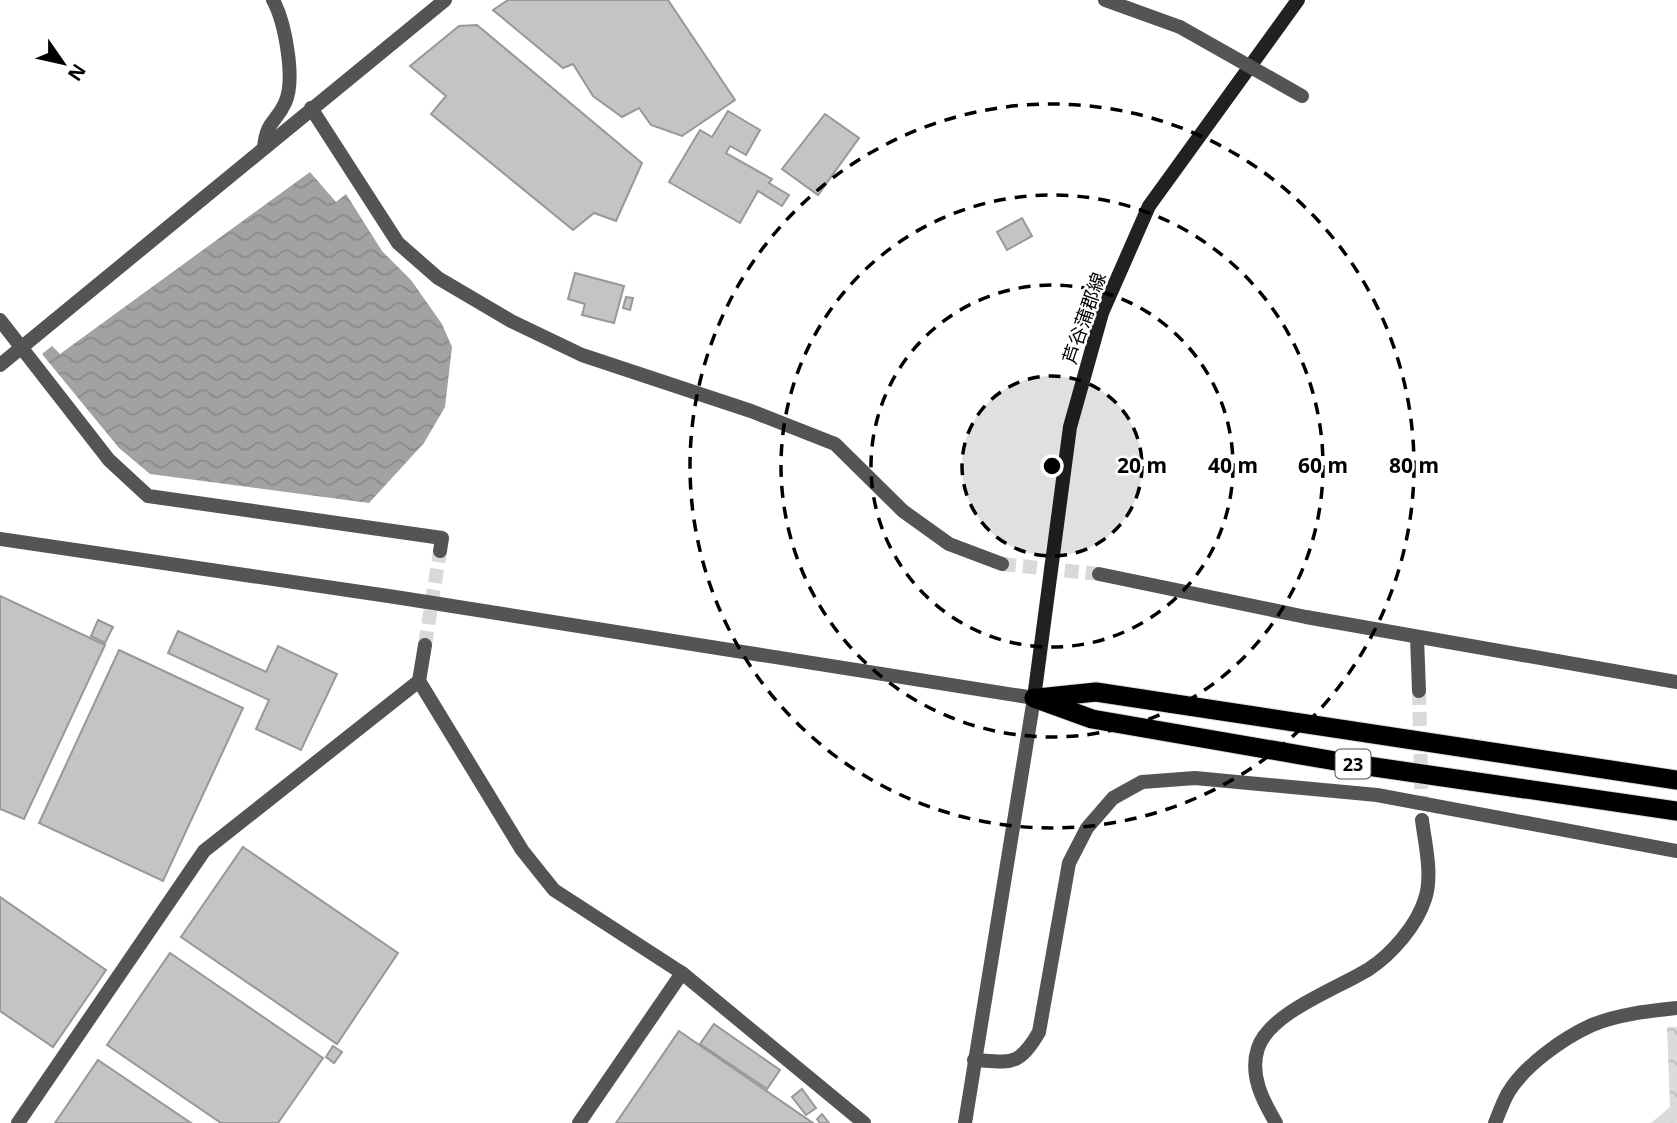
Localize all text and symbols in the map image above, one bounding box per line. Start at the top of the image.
north arrow [28,28,98,98]
text: N [62,59,92,86]
street label: 芦谷蒲郡線 [1056,269,1112,367]
text: 20 m [1117,451,1167,479]
text: 40 m [1208,451,1258,479]
text: 60 m [1298,451,1348,479]
text: 80 m [1389,451,1439,479]
centre of rings [1040,454,1064,478]
road number: 23 [1336,750,1370,778]

